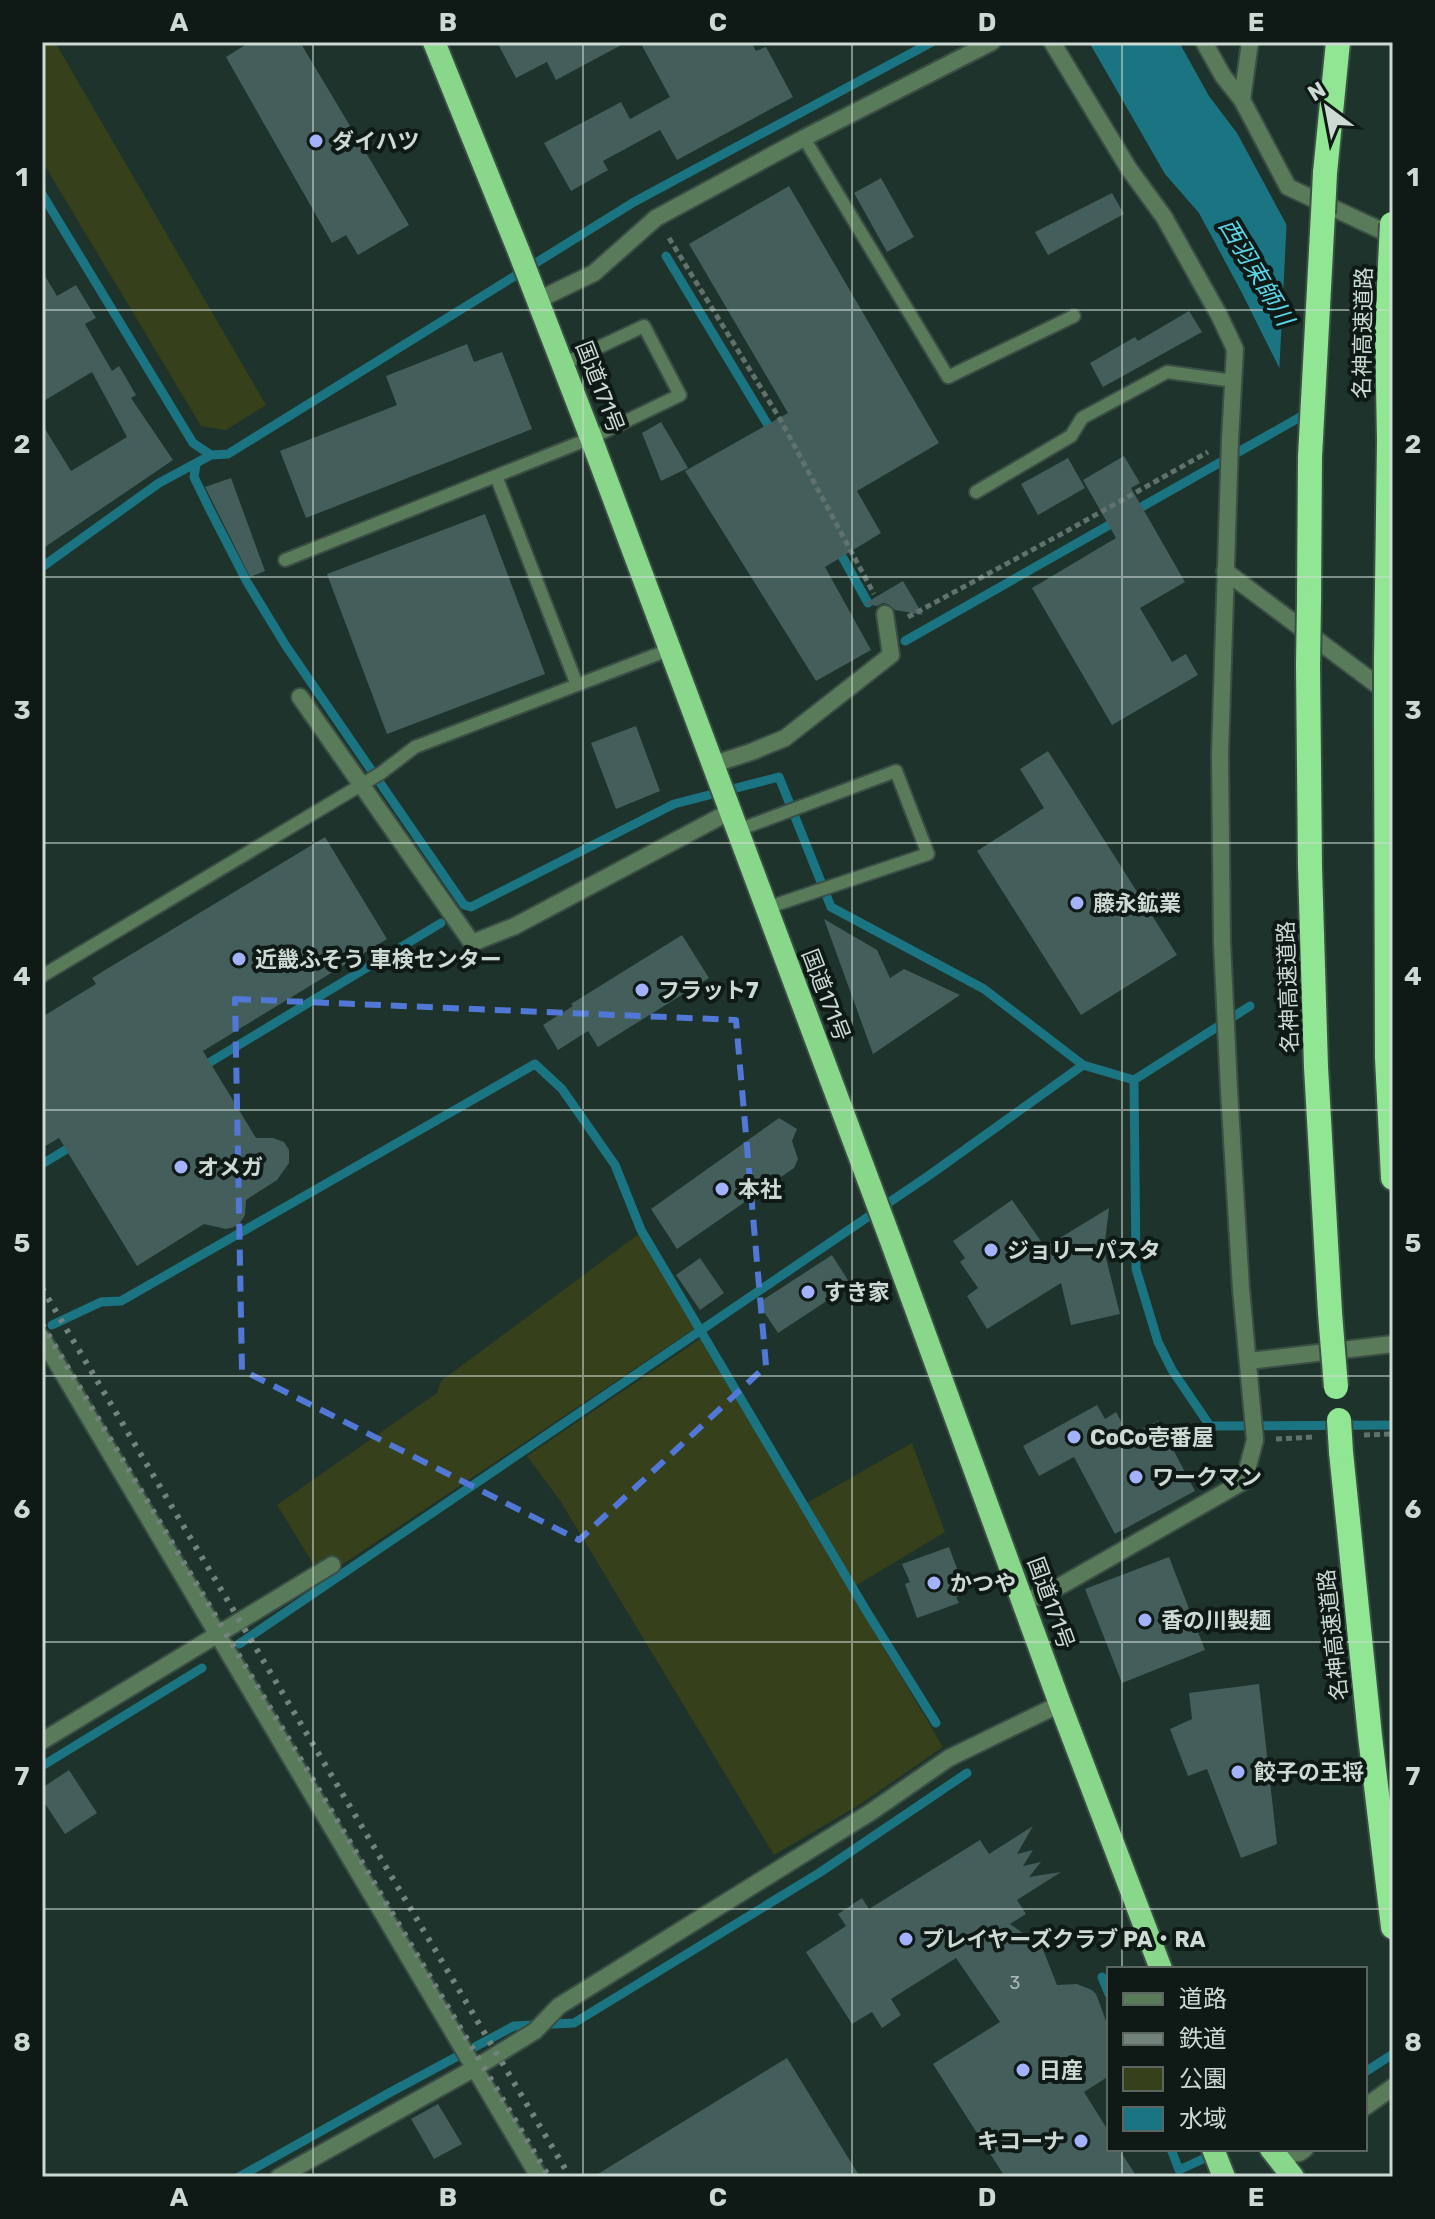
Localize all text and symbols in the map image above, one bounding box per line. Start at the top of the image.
text: A [170,7,189,38]
text: B [439,7,457,38]
text: C [709,7,727,38]
text: D [978,7,996,38]
text: E [1248,7,1264,38]
north arrow [1287,68,1367,148]
text: N [1303,76,1331,107]
place label: ダイハツ [332,128,420,155]
marker: ダイハツ [307,132,325,150]
text: 1 [16,162,28,193]
text: 1 [1407,162,1419,193]
water label: 西羽束師川 [1213,213,1300,333]
street label: 名神高速道路 [1348,267,1378,399]
street label: 国道171号 [570,337,630,437]
text: 2 [14,429,30,460]
text: 2 [1405,429,1421,460]
text: 3 [13,695,31,726]
text: 3 [1404,695,1422,726]
place label: 藤永鉱業 [1093,890,1181,917]
marker: 藤永鉱業 [1068,894,1086,912]
street label: 名神高速道路 [1272,921,1304,1053]
street label: 国道171号 [796,945,856,1045]
place label: 近畿ふそう 車検センター [255,946,502,973]
marker: 近畿ふそう 車検センター [230,950,248,968]
text: 4 [13,961,31,992]
text: 4 [1404,961,1422,992]
place label: フラット7 [658,977,759,1004]
marker: フラット7 [633,981,651,999]
place label: オメガ [197,1154,263,1181]
marker: オメガ [172,1158,190,1176]
place label: 本社 [738,1176,782,1203]
marker: 本社 [713,1180,731,1198]
text: 5 [14,1228,30,1259]
text: 5 [1405,1228,1421,1259]
place label: ジョリーパスタ [1007,1237,1161,1264]
marker: ジョリーパスタ [982,1241,1000,1259]
place label: すき家 [824,1279,890,1306]
marker: すき家 [799,1283,817,1301]
place label: CoCo壱番屋 [1090,1424,1214,1451]
marker: CoCo壱番屋 [1065,1428,1083,1446]
place label: ワークマン [1152,1464,1262,1491]
marker: ワークマン [1127,1468,1145,1486]
text: 6 [14,1494,31,1525]
text: 6 [1405,1494,1422,1525]
street label: 国道171号 [1022,1553,1080,1653]
street label: 名神高速道路 [1313,1568,1353,1702]
place label: かつや [950,1570,1016,1597]
marker: かつや [925,1574,943,1592]
place label: 香の川製麺 [1161,1607,1271,1634]
marker: 香の川製麺 [1136,1611,1154,1629]
place label: 餃子の王将 [1254,1759,1364,1786]
text: 7 [15,1761,30,1792]
text: 7 [1406,1761,1421,1792]
marker: 餃子の王将 [1229,1763,1247,1781]
place label: プレイヤーズクラブ PA・RA [922,1926,1206,1953]
marker: プレイヤーズクラブ PA・RA [897,1930,915,1948]
legend [1107,1967,1367,2151]
house number: 3 [1010,1972,1020,1994]
text: 道路 [1179,1985,1227,2013]
text: 鉄道 [1179,2025,1227,2053]
text: 8 [13,2027,31,2058]
text: 8 [1404,2027,1422,2058]
place label: 日産 [1039,2057,1083,2084]
marker: 日産 [1014,2061,1032,2079]
text: 公園 [1179,2065,1227,2093]
text: 水域 [1179,2105,1227,2133]
place label: キコーナ [977,2128,1065,2155]
marker: キコーナ [1072,2132,1090,2150]
text: A [170,2182,189,2213]
text: B [439,2182,457,2213]
text: C [709,2182,727,2213]
text: D [978,2182,996,2213]
text: E [1248,2182,1264,2213]

